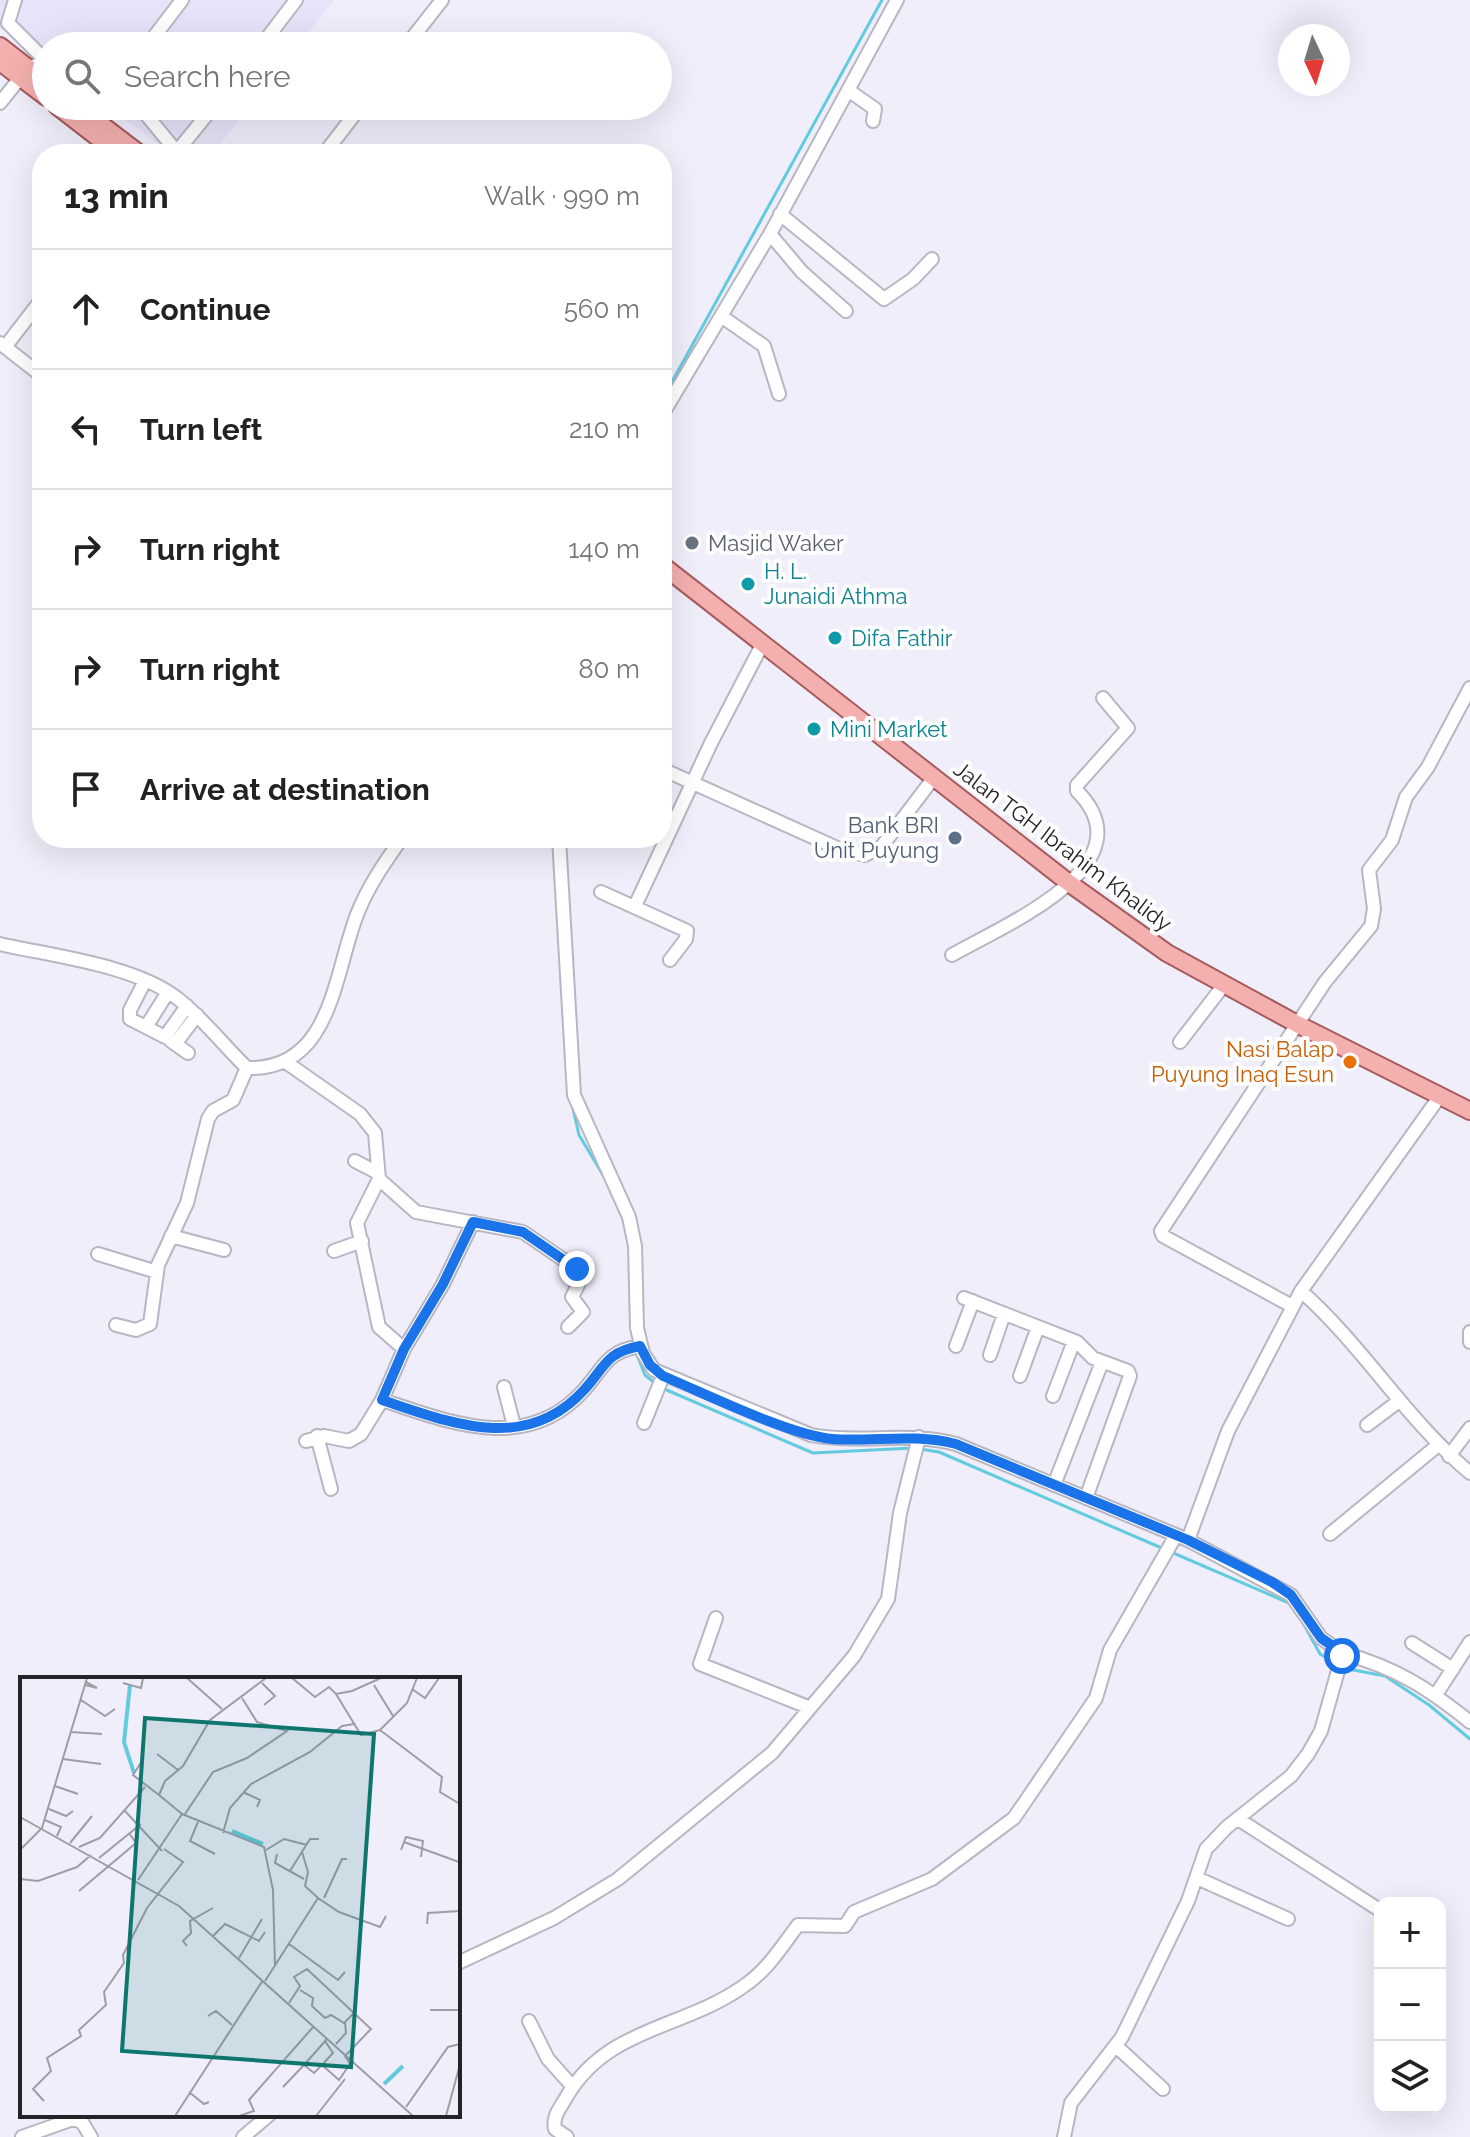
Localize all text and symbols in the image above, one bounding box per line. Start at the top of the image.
north arrow [1278,24,1350,96]
search box [32,32,672,120]
icon: search [60,54,104,98]
text: Search here [124,59,291,94]
text: 13 min [64,176,169,216]
text: Walk · 990 m [484,181,640,211]
icon: ahead [64,287,108,331]
text: Continue [140,292,271,327]
text: 560 m [564,294,640,324]
icon: left [64,407,108,451]
text: Turn left [140,412,262,447]
text: 210 m [569,414,640,444]
icon: right [64,527,108,571]
place label: Masjid Waker [708,530,844,556]
text: Turn right [140,532,280,567]
text: 140 m [568,534,640,564]
marker: Masjid Waker [683,534,701,552]
place label: H. L. Junaidi Athma [764,558,907,609]
marker: H. L. Junaidi Athma [739,575,757,593]
place label: Difa Fathir [851,625,953,651]
marker: Difa Fathir [826,629,844,647]
icon: right [64,647,108,691]
text: Turn right [140,652,280,687]
text: 80 m [578,654,640,684]
place label: Mini Market [830,716,948,742]
marker: Mini Market [805,720,823,738]
street label: Jalan TGH Ibrahim Khalidy [949,756,1177,937]
icon: arrive [64,767,108,811]
text: Arrive at destination [140,772,430,807]
place label: Bank BRI Unit Puyung [814,812,939,863]
marker: Bank BRI Unit Puyung [946,829,964,847]
place label: Nasi Balap Puyung Inaq Esun [1151,1036,1334,1087]
marker: Nasi Balap Puyung Inaq Esun [1341,1053,1359,1071]
route end [559,1251,595,1287]
route start [1324,1638,1360,1674]
inset map [20,1677,460,2117]
map controls [1374,1897,1446,2113]
button: + [1374,1897,1446,1969]
button: − [1374,1969,1446,2041]
button: layers [1374,2041,1446,2113]

